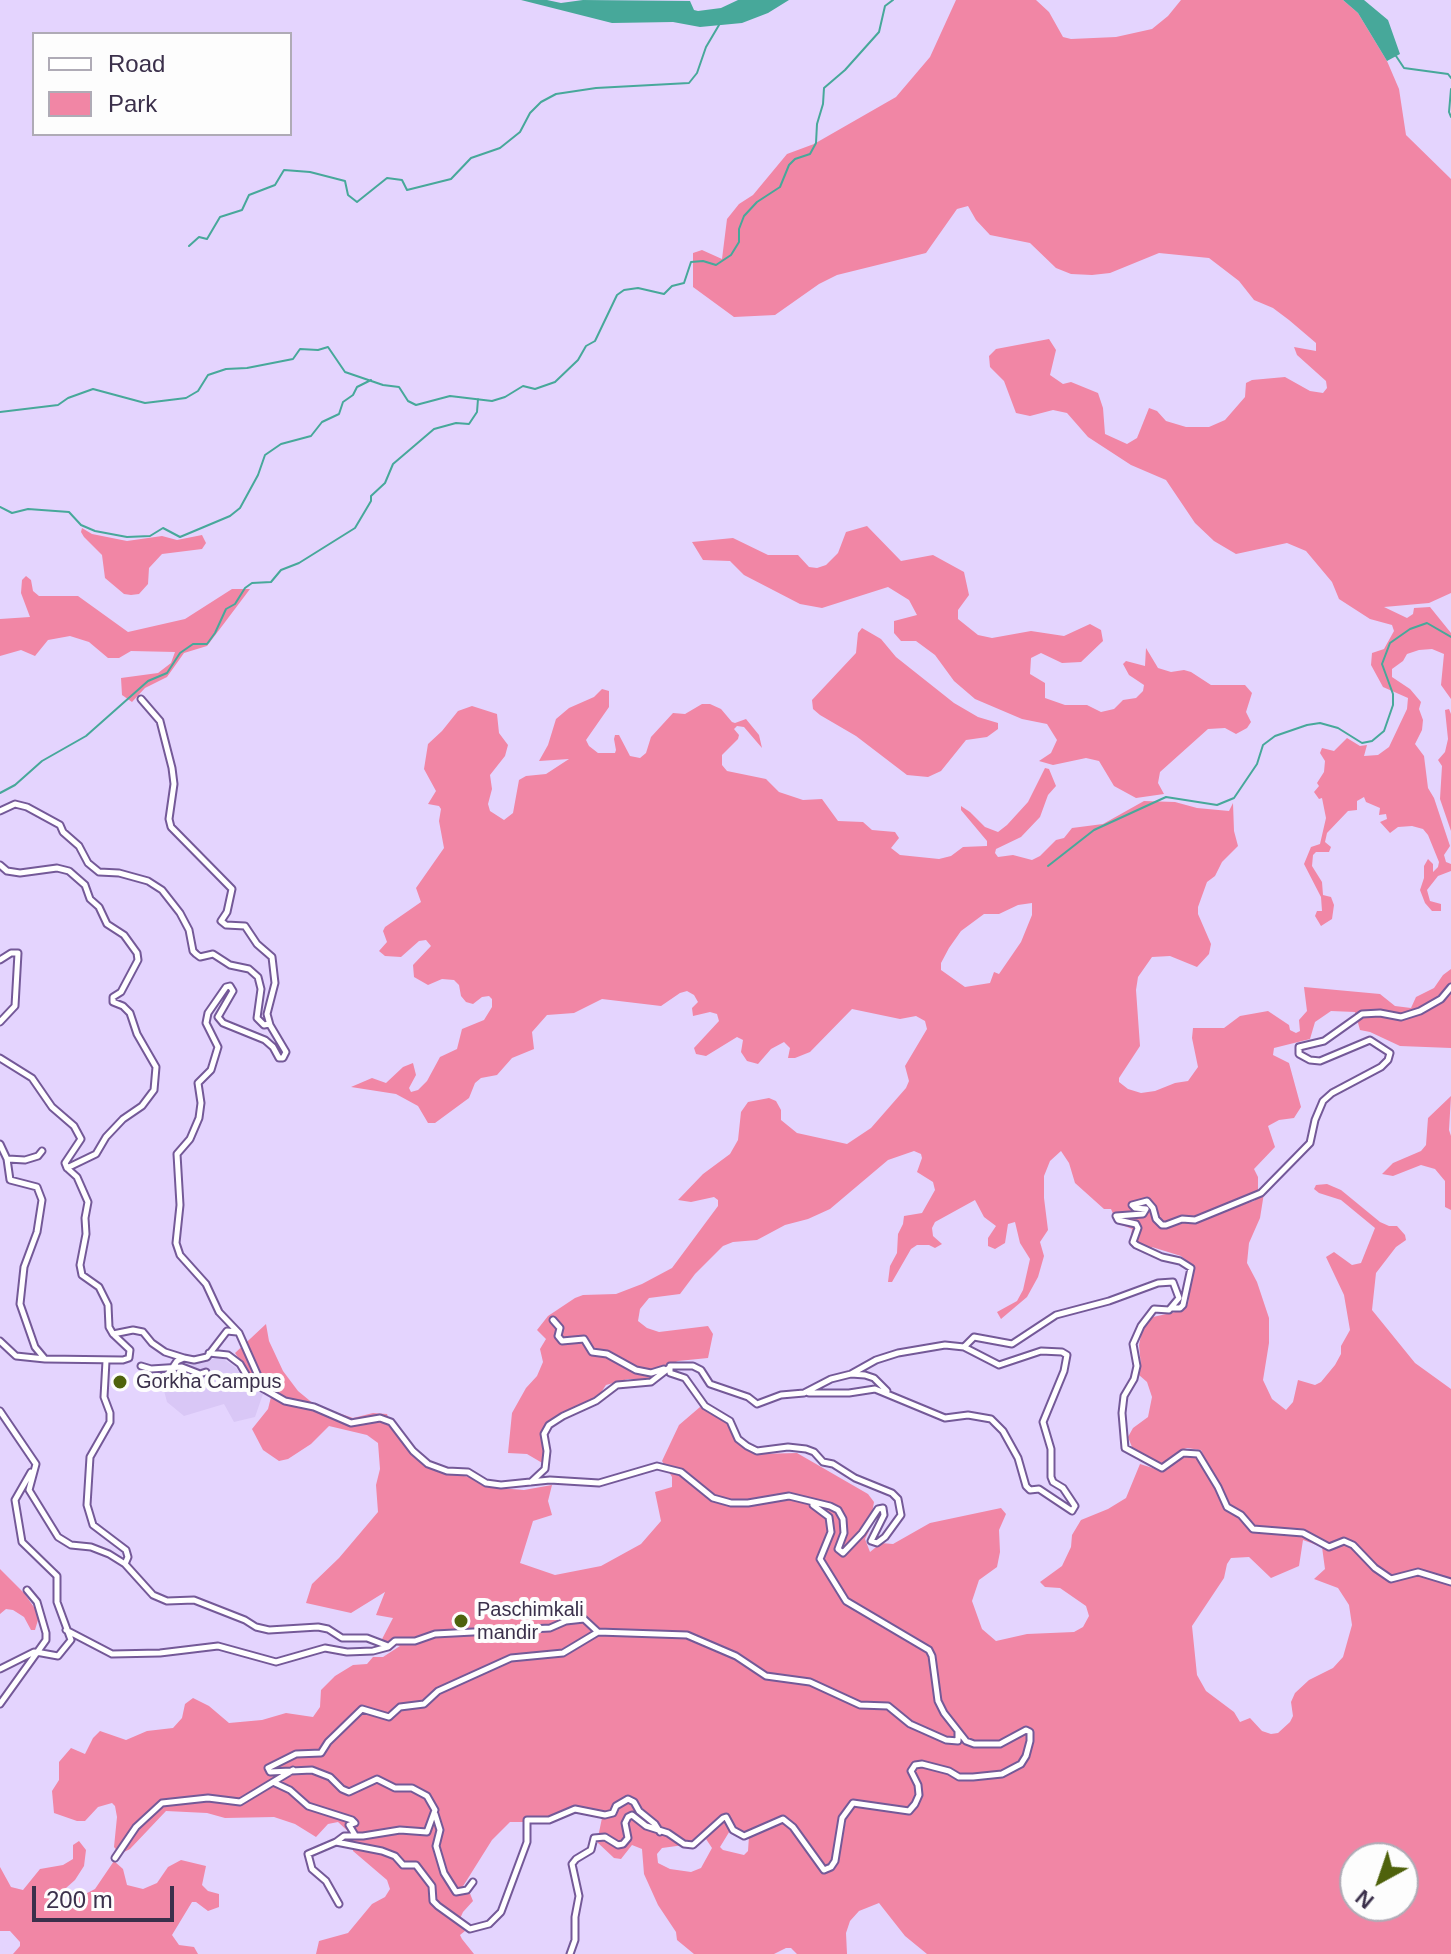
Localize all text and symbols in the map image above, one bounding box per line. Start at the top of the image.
legend [32,32,292,136]
text: Road [108,50,165,77]
text: Park [108,90,157,117]
place label: Gorkha Campus [136,1370,282,1394]
marker: Gorkha Campus [111,1373,129,1391]
place label: Paschimkali mandir [477,1598,584,1645]
marker: Paschimkali mandir [452,1612,470,1630]
north arrow [1339,1842,1419,1922]
scale bar [36,1870,178,1920]
text: N [1350,1885,1379,1914]
text: 200 m [46,1886,113,1913]

